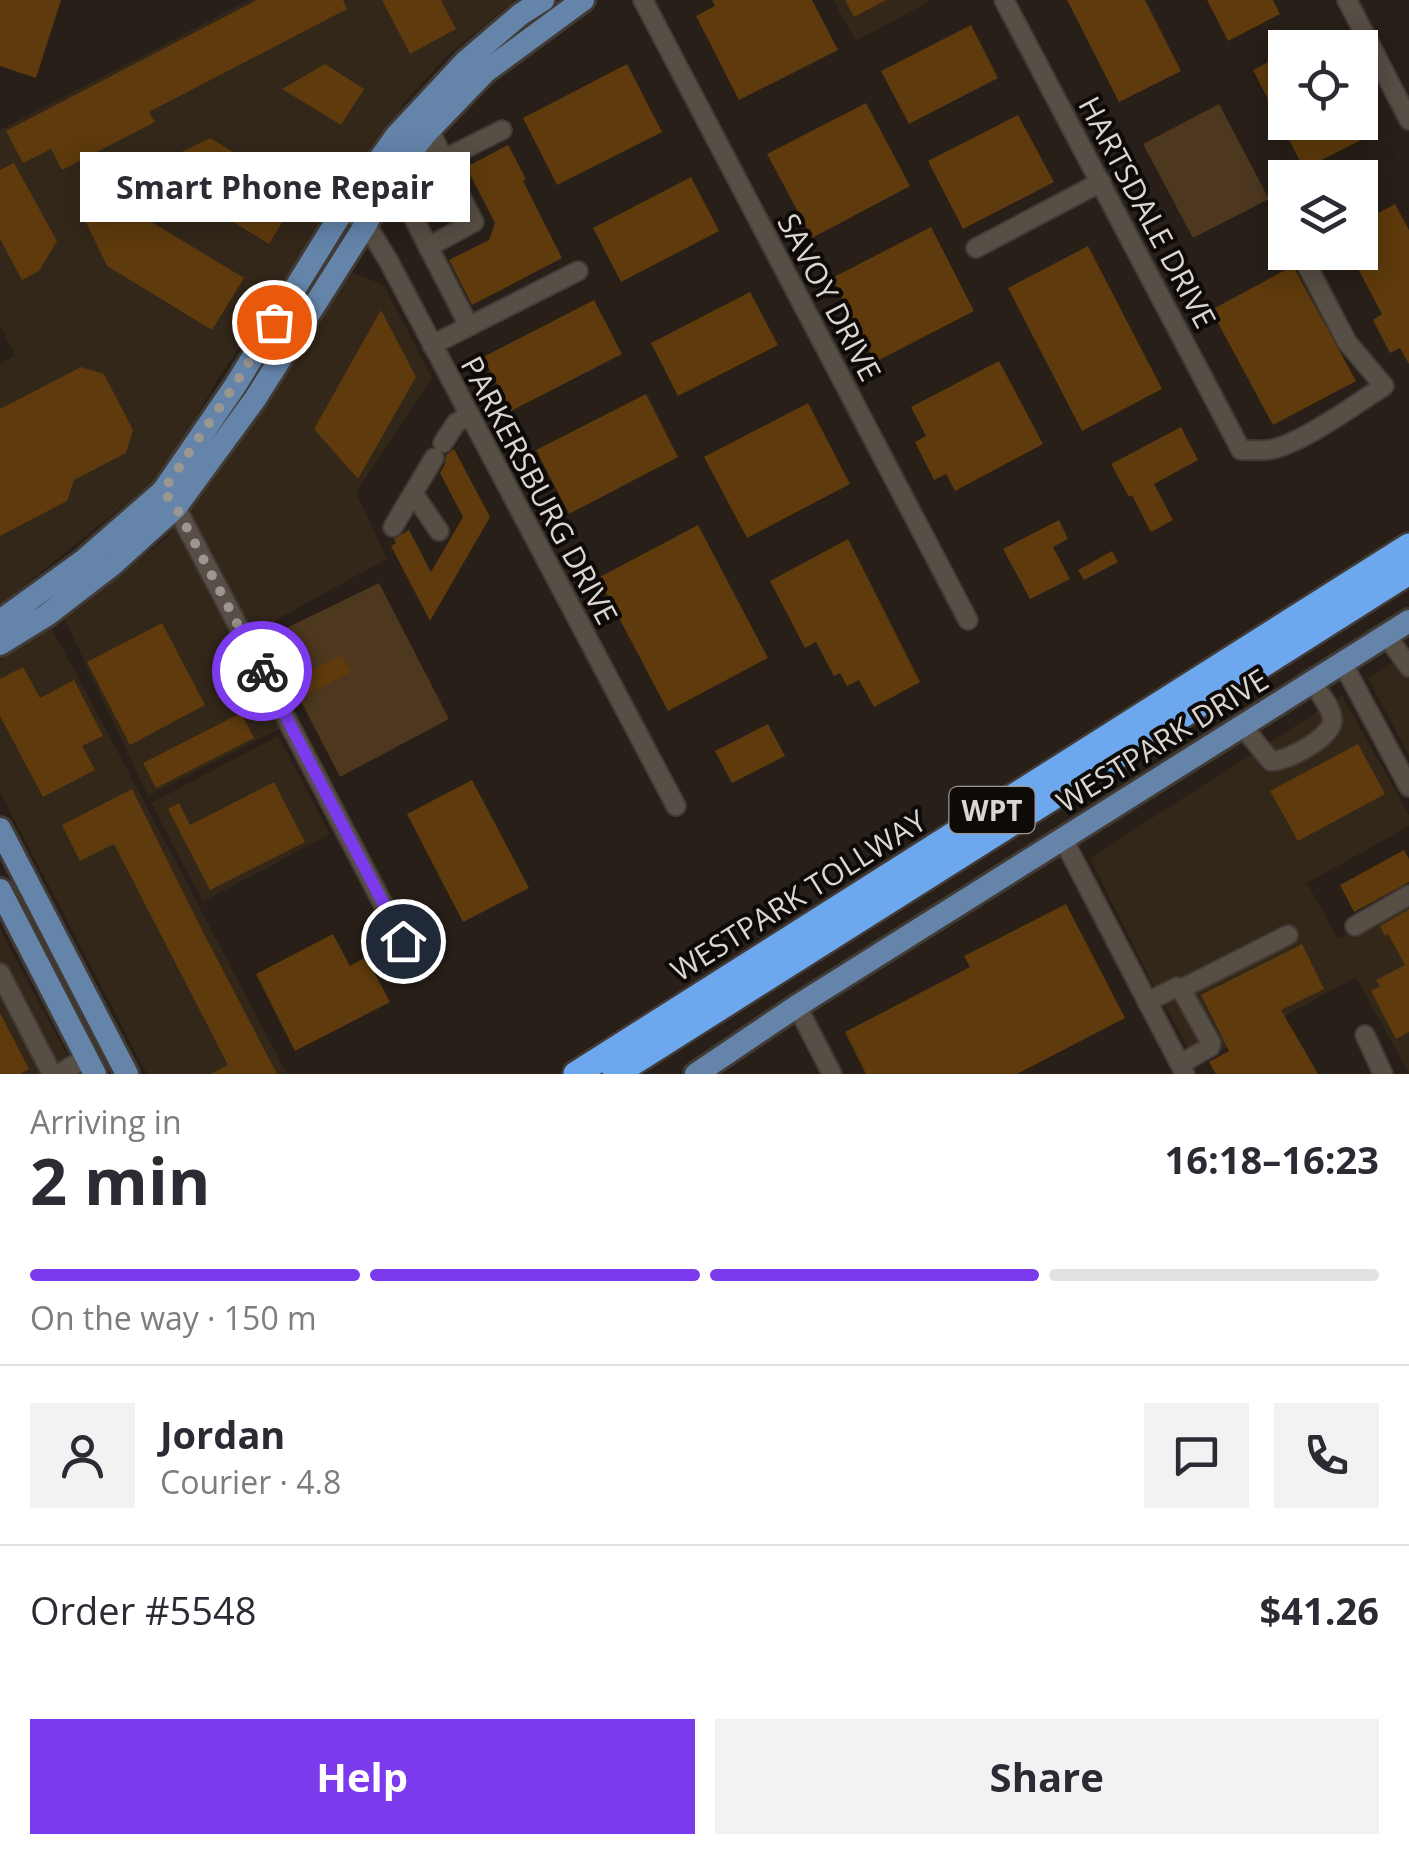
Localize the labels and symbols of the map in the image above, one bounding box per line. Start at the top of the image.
street label: HARTSDALE DRIVE [1070,89,1226,335]
callout: Smart Phone Repair [79,152,469,222]
street label: SAVOY DRIVE [769,206,891,388]
pin [232,280,317,365]
street label: PARKERSBURG DRIVE [452,349,628,631]
courier [212,621,312,721]
street label: WESTPARK DRIVE [1048,658,1276,822]
road number: WPT [950,787,1034,833]
street label: WESTPARK TOLLWAY [663,800,934,990]
pin [361,899,446,984]

